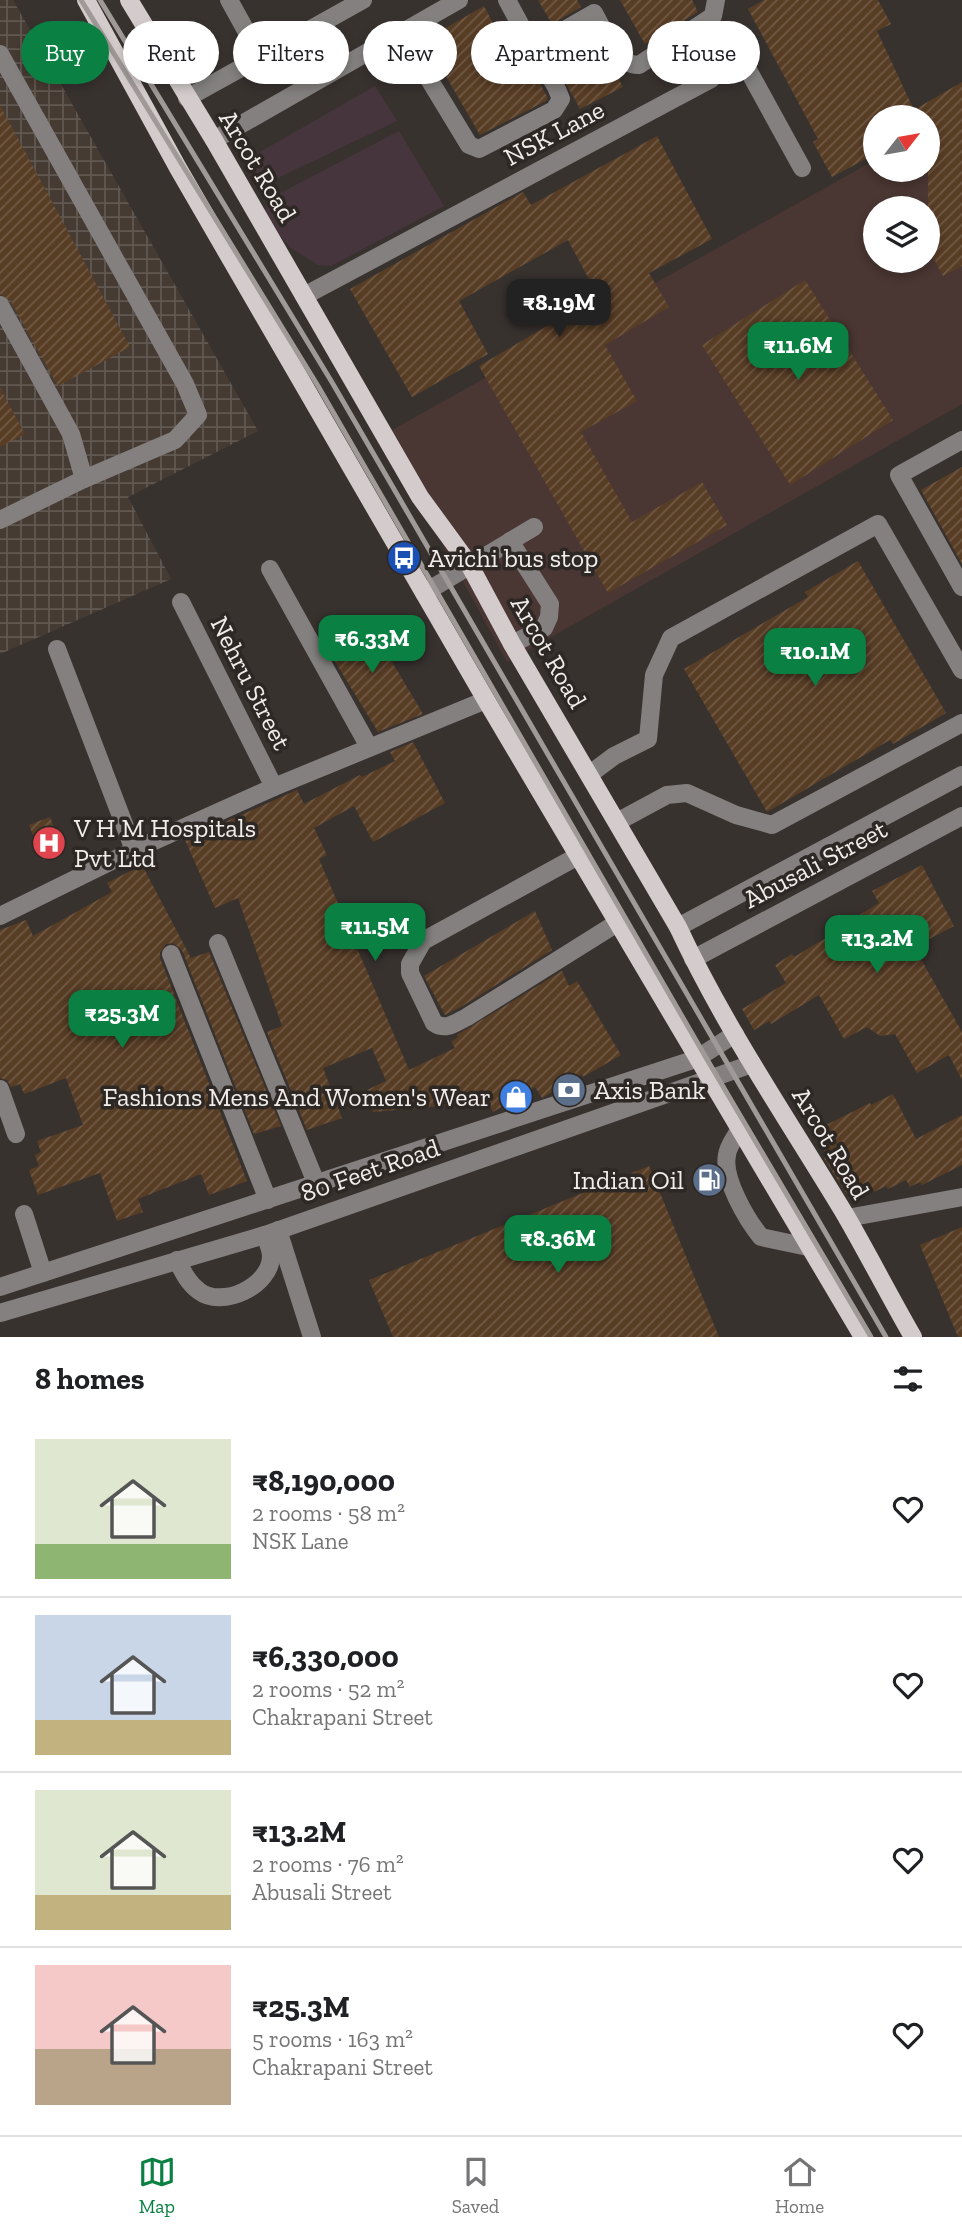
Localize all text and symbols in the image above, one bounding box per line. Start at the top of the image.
chip: Buy [21,21,109,84]
chip: Rent [123,21,219,84]
chip: Filters [233,21,349,84]
chip: New [363,21,457,84]
chip: Apartment [471,21,633,84]
chip: House [647,21,760,84]
street label: NSK Lane [498,93,610,173]
street label: Arcot Road [212,104,304,228]
north arrow [863,105,940,182]
map controls [863,105,940,273]
button: layers [863,196,940,273]
pin: ₹8.19M [502,280,616,339]
text: ₹8.19M [523,288,595,316]
pin: ₹11.6M [741,322,855,382]
text: ₹11.6M [764,331,832,359]
bus stop icon: Avichi bus stop [385,539,423,577]
place label: Avichi bus stop [428,542,598,574]
street label: Arcot Road [504,590,594,714]
street label: Nehru Street [204,611,298,755]
pin: ₹6.33M [315,616,429,675]
text: ₹6.33M [334,624,410,652]
pin: ₹10.1M [758,628,872,688]
text: ₹10.1M [780,637,850,665]
place label: V H M Hospitals Pvt Ltd [73,812,256,874]
street label: Abusali Street [738,813,893,915]
hospital icon: V H M Hospitals Pvt Ltd [30,824,68,862]
pin: ₹11.5M [318,904,432,963]
text: ₹11.5M [341,912,409,940]
pin: ₹13.2M [820,916,934,975]
text: ₹13.2M [841,924,913,952]
pin: ₹25.3M [65,990,179,1050]
text: ₹25.3M [85,999,159,1027]
bank icon: Axis Bank [550,1071,588,1109]
place label: Axis Bank [594,1074,706,1106]
shop icon: Fashions Mens And Women's Wear [497,1078,535,1116]
place label: Fashions Mens And Women's Wear [103,1081,491,1113]
street label: Arcot Road [785,1081,877,1205]
street label: 80 Feet Road [296,1131,444,1209]
fuel station icon: Indian Oil [690,1161,728,1199]
place label: Indian Oil [573,1164,684,1196]
pin: ₹8.36M [501,1216,615,1275]
text: ₹8.36M [520,1224,596,1252]
icon: filters [889,1360,927,1398]
text: 8 homes [35,1361,144,1397]
text: ₹8,190,000 [252,1463,395,1499]
icon: home [91,1467,175,1551]
icon: heart [889,1490,927,1528]
text: 2 rooms · 58 m² [252,1499,405,1527]
text: NSK Lane [252,1527,349,1555]
text: ₹6,330,000 [252,1639,399,1675]
icon: home [91,1643,175,1727]
icon: heart [889,1666,927,1704]
text: 2 rooms · 52 m² [252,1675,404,1703]
text: Chakrapani Street [252,1703,433,1731]
text: ₹13.2M [252,1814,346,1850]
icon: home [91,1818,175,1902]
icon: heart [889,1841,927,1879]
text: 2 rooms · 76 m² [252,1850,404,1878]
text: Abusali Street [252,1878,392,1906]
text: ₹25.3M [252,1989,350,2025]
icon: home [91,1993,175,2077]
icon: heart [889,2016,927,2054]
text: 5 rooms · 163 m² [252,2025,413,2053]
text: Chakrapani Street [252,2053,433,2081]
tab: Map [138,2153,176,2218]
tab: Saved [452,2153,499,2218]
tab: Home [775,2153,824,2218]

